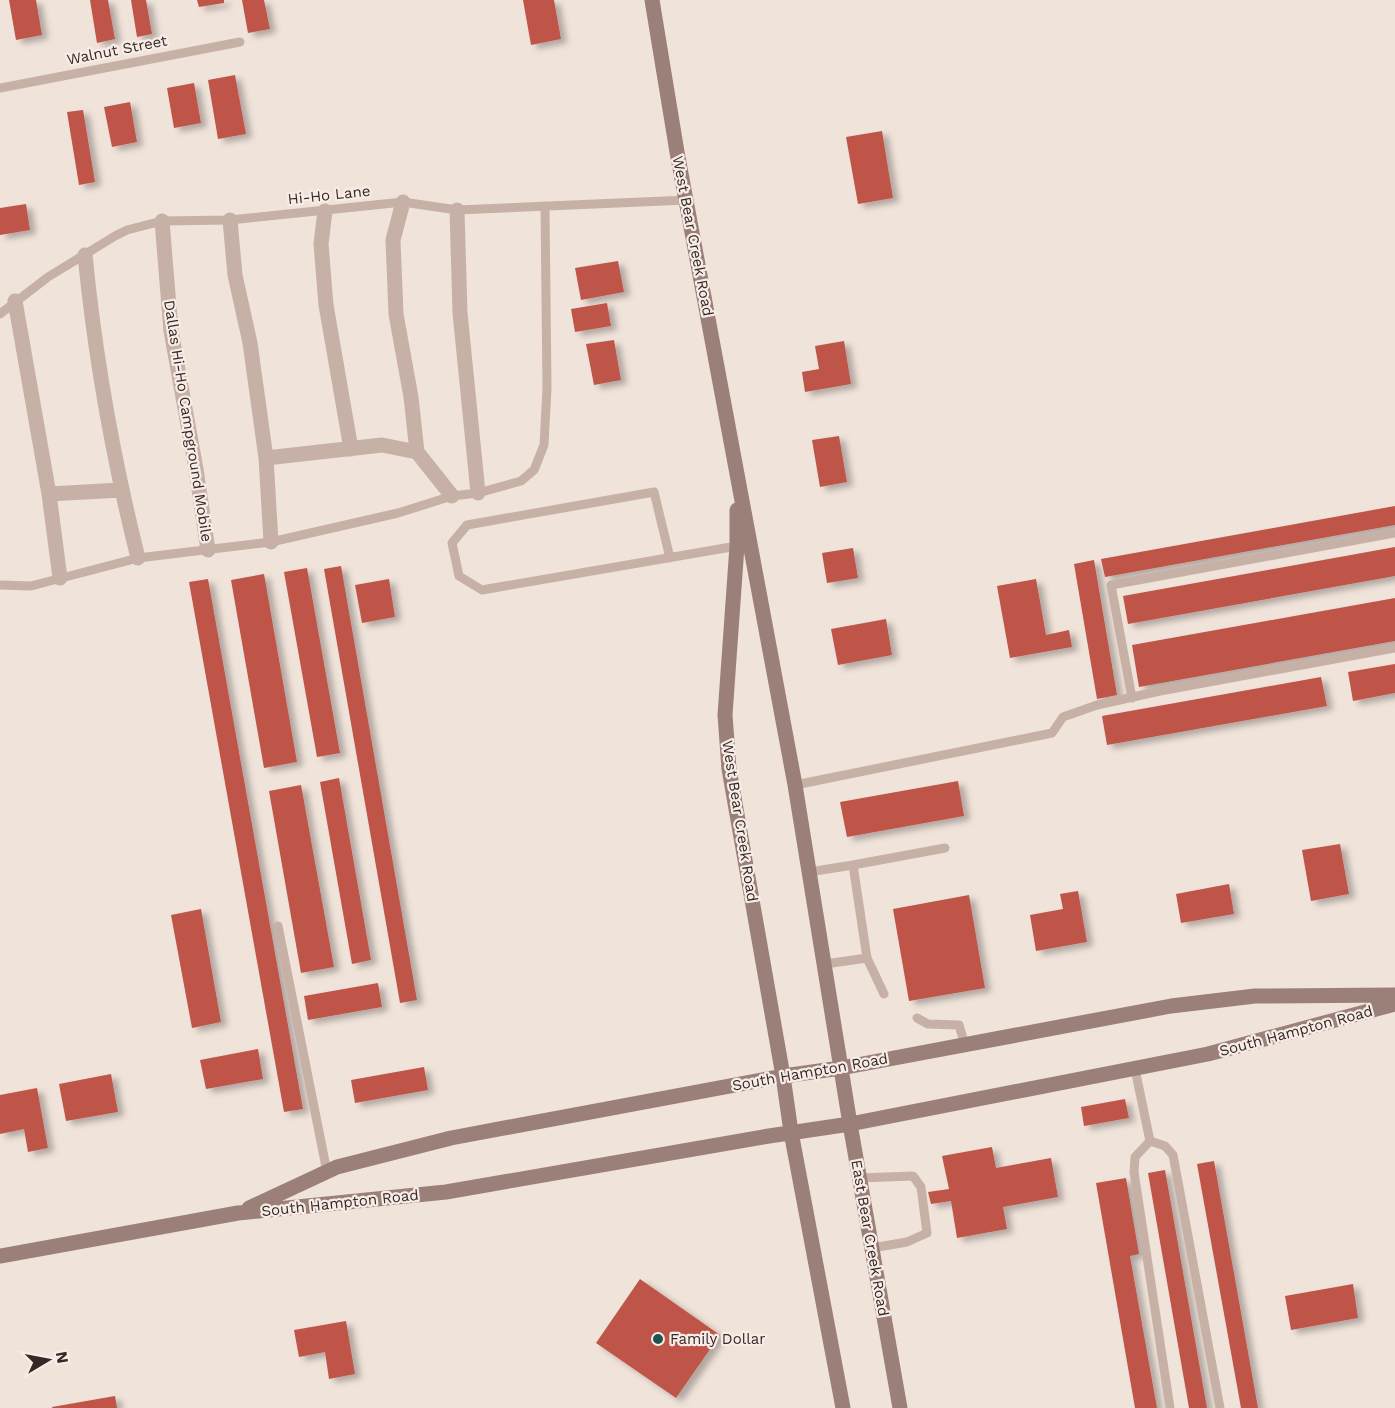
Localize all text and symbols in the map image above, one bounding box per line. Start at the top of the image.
street label: Walnut Street [65,31,169,69]
street label: West Bear Creek Road [669,154,717,318]
street label: Hi-Ho Lane [287,182,371,208]
street label: Dallas Hi-Ho Campground Mobile [160,299,216,543]
street label: West Bear Creek Road [718,739,762,903]
street label: South Hampton Road [1217,1002,1375,1060]
street label: South Hampton Road [731,1049,889,1095]
street label: East Bear Creek Road [847,1158,893,1318]
street label: South Hampton Road [261,1186,419,1220]
north arrow [18,1330,78,1390]
place label: Family Dollar [670,1330,765,1348]
marker: Family Dollar [651,1332,665,1346]
text: N [52,1350,73,1365]

